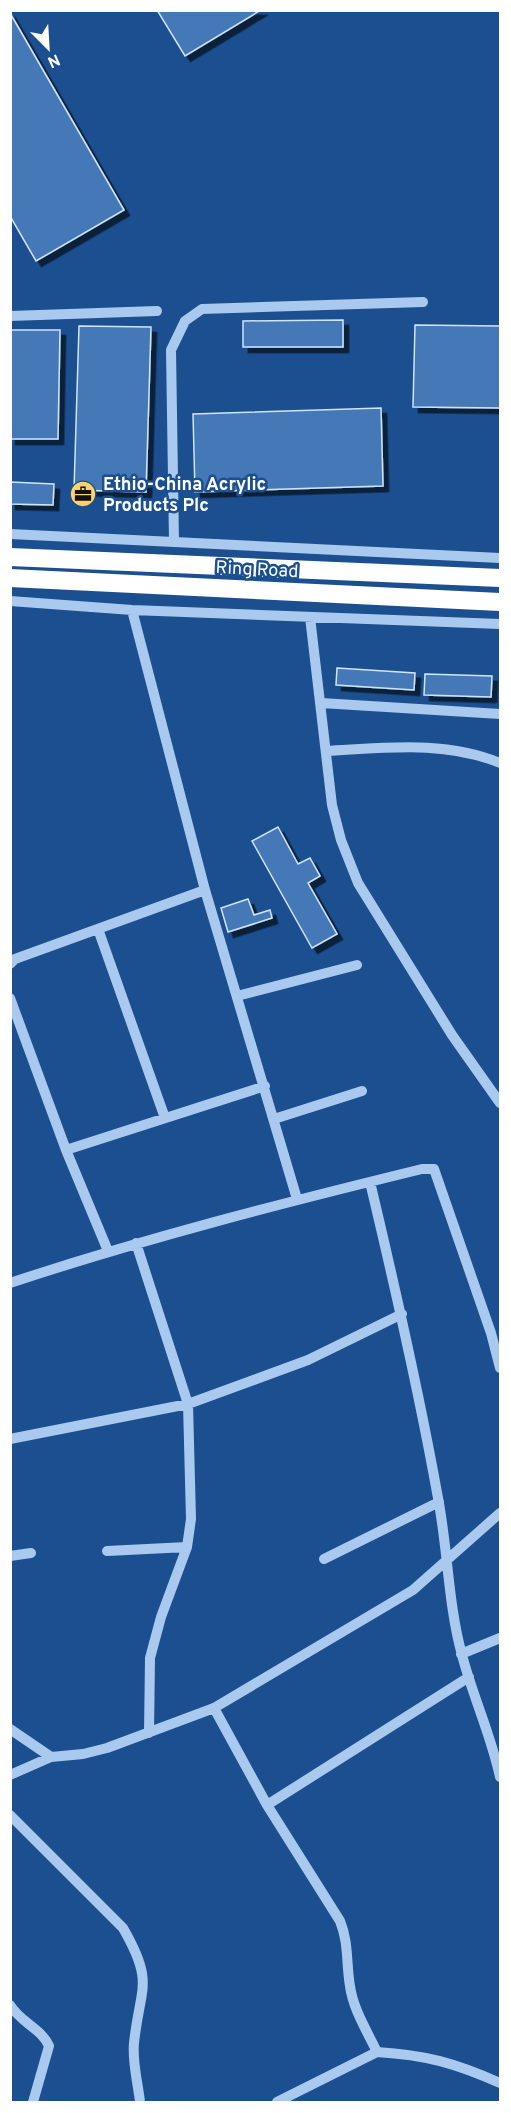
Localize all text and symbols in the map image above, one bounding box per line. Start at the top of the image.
north arrow [18,18,78,78]
text: N [44,48,63,71]
place label: Ethio-China Acrylic Products Plc [103,474,266,518]
office icon: Ethio-China Acrylic Products Plc [68,479,98,509]
street label: Ring Road [215,557,299,584]

